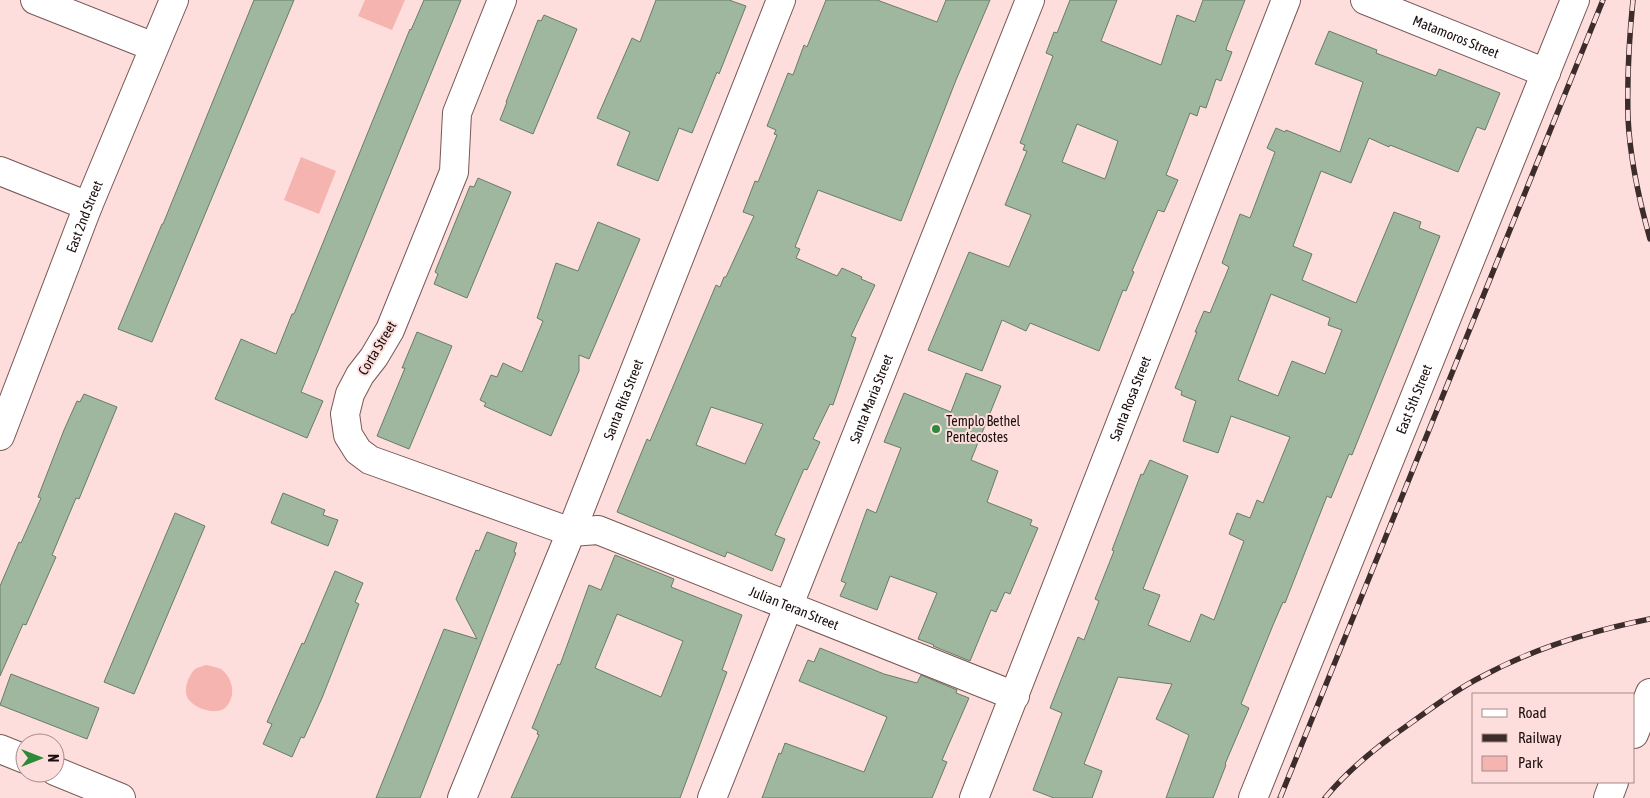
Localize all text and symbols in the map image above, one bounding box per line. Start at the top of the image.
street label: Matamoros Street [1410,12,1501,61]
street label: East 2nd Street [63,178,106,255]
street label: Corta Street [355,318,399,378]
street label: Santa Maria Street [846,352,896,445]
street label: Santa Rosa Street [1106,354,1154,443]
street label: Santa Rita Street [600,357,646,442]
street label: East 5th Street [1393,362,1435,436]
place label: Templo Bethel Pentecostes [946,413,1021,445]
marker: Templo Bethel Pentecostes [930,423,942,435]
street label: Julian Teran Street [747,583,841,633]
legend [1472,693,1635,783]
text: Road [1518,704,1547,721]
text: Railway [1518,729,1562,746]
north arrow [15,733,65,783]
text: N [45,754,61,762]
text: Park [1518,754,1543,771]

